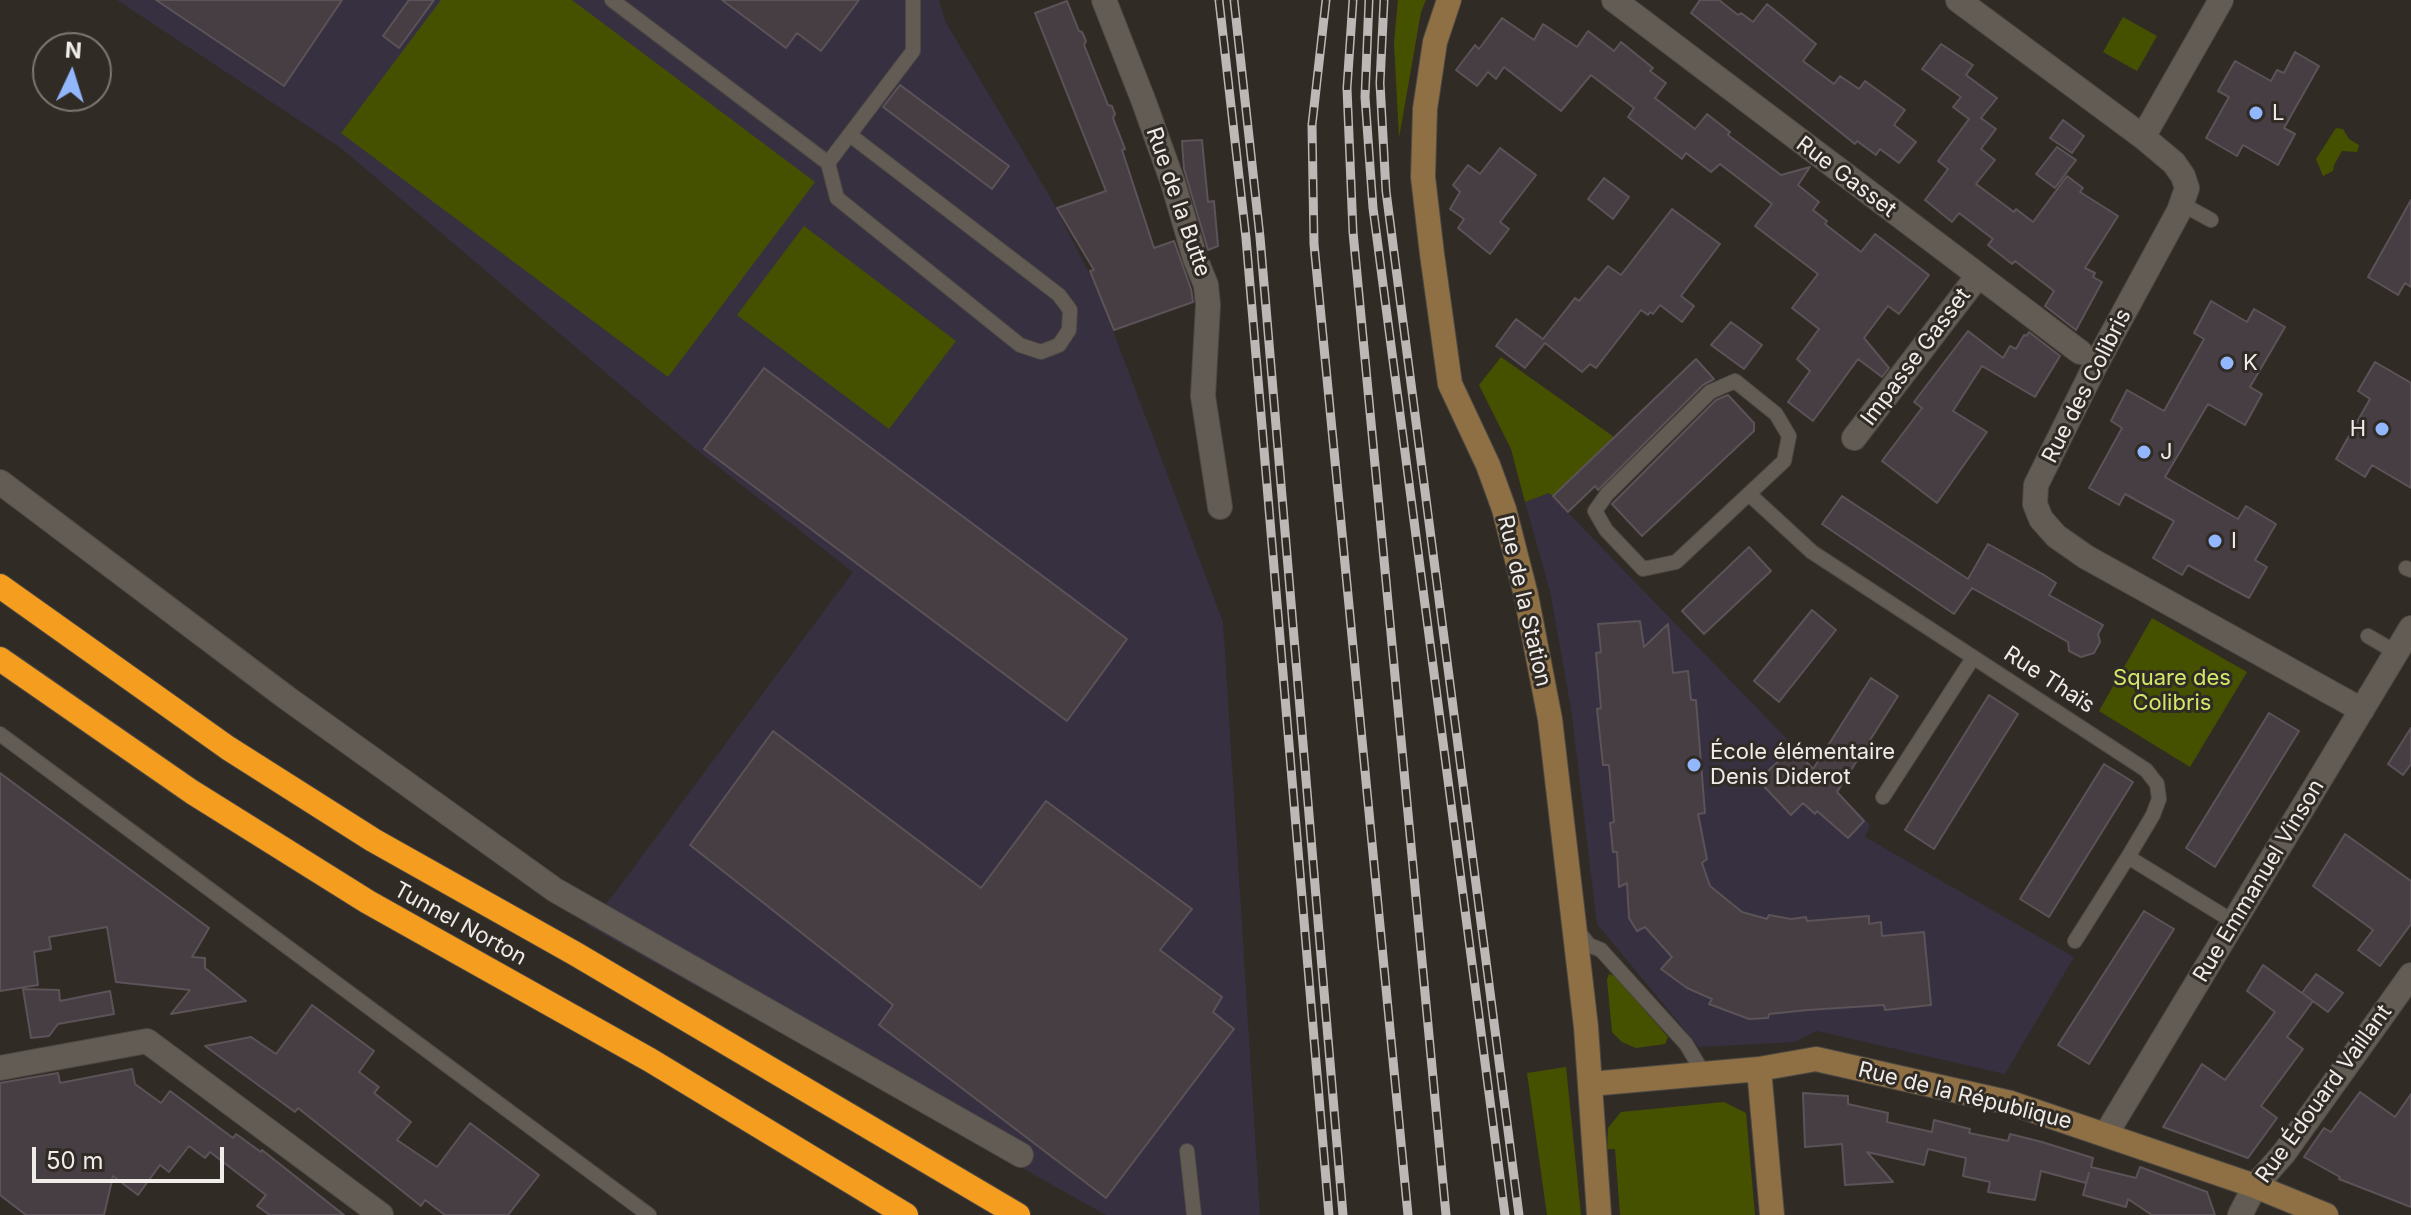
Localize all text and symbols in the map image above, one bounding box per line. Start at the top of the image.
north arrow [32,32,112,112]
text: N [64,36,83,64]
place label: L [2272,100,2284,126]
marker: L [2247,104,2265,122]
street label: Rue de la Butte [1140,124,1216,280]
street label: Rue Gasset [1791,131,1901,223]
street label: Impasse Gasset [1856,283,1976,431]
street label: Rue des Colibris [2037,305,2137,467]
place label: K [2243,350,2258,376]
marker: K [2218,354,2236,372]
place label: H [2350,416,2366,442]
marker: H [2373,420,2391,438]
place label: J [2160,439,2173,465]
marker: J [2135,443,2153,461]
street label: Rue de la Station [1491,513,1557,689]
place label: I [2231,528,2237,554]
marker: I [2206,532,2224,550]
street label: Rue Thaïs [1999,641,2099,719]
park label: Square des Colibris [2113,665,2231,716]
place label: École élémentaire Denis Diderot [1710,739,1895,790]
marker: École élémentaire Denis Diderot [1685,756,1703,774]
street label: Rue Emmanuel Vinson [2188,775,2330,987]
street label: Tunnel Norton [389,877,531,971]
street label: Rue Édouard Vaillant [2250,1000,2398,1188]
street label: Rue de la République [1856,1057,2074,1135]
scale bar [36,1131,228,1181]
text: 50 m [46,1146,104,1175]

